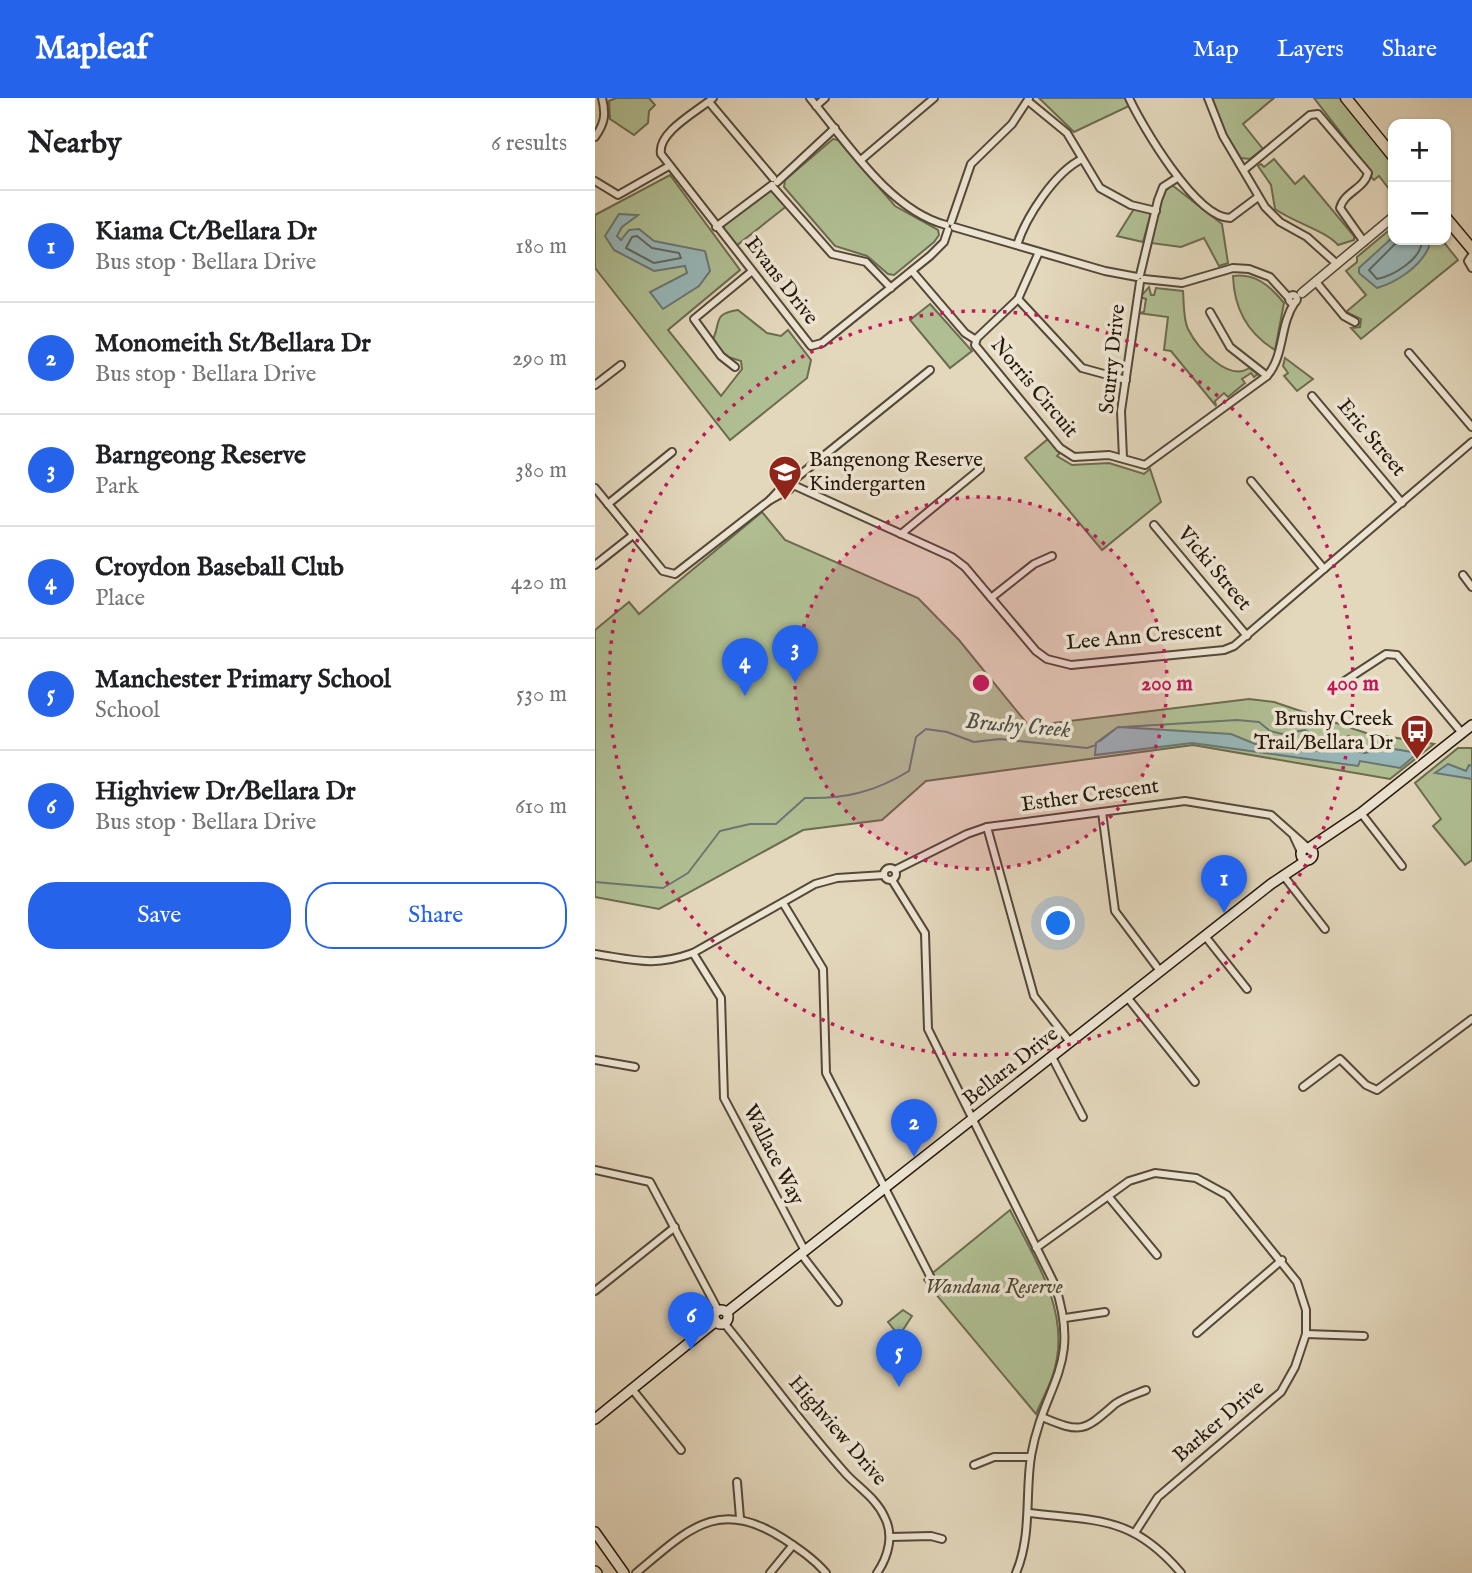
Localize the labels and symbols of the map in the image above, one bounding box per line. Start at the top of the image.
street label: Evans Drive [738,231,824,331]
street label: Scurry Drive [1094,303,1132,415]
street label: Norris Circuit [984,332,1084,444]
street label: Eric Street [1331,393,1411,483]
place label: Bangenong Reserve Kindergarten [809,447,983,498]
school or university icon: Bangenong Reserve Kindergarten [766,453,804,502]
street label: Vicki Street [1170,521,1257,617]
street label: Lee Ann Crescent [1065,617,1223,657]
pin: 3 [772,625,818,683]
pin: 4 [722,638,768,696]
centre of rings [969,671,993,695]
text: 200 m [1141,671,1193,698]
text: 400 m [1327,671,1380,698]
place label: Brushy Creek Trail/Bellara Dr [1254,706,1394,757]
water label: Brushy Creek [964,707,1072,745]
bus stop icon: Brushy Creek Trail/Bellara Dr [1398,712,1436,761]
street label: Esther Crescent [1019,773,1161,819]
pin: 1 [1201,855,1247,913]
your location [1041,906,1075,940]
street label: Bellara Drive [958,1021,1065,1113]
pin: 2 [891,1099,937,1157]
street label: Wallace Way [736,1100,810,1211]
park label: Wandana Reserve [925,1274,1063,1301]
pin: 6 [668,1292,714,1350]
pin: 5 [876,1329,922,1387]
street label: Highview Drive [782,1370,893,1492]
street label: Barker Drive [1168,1375,1271,1469]

